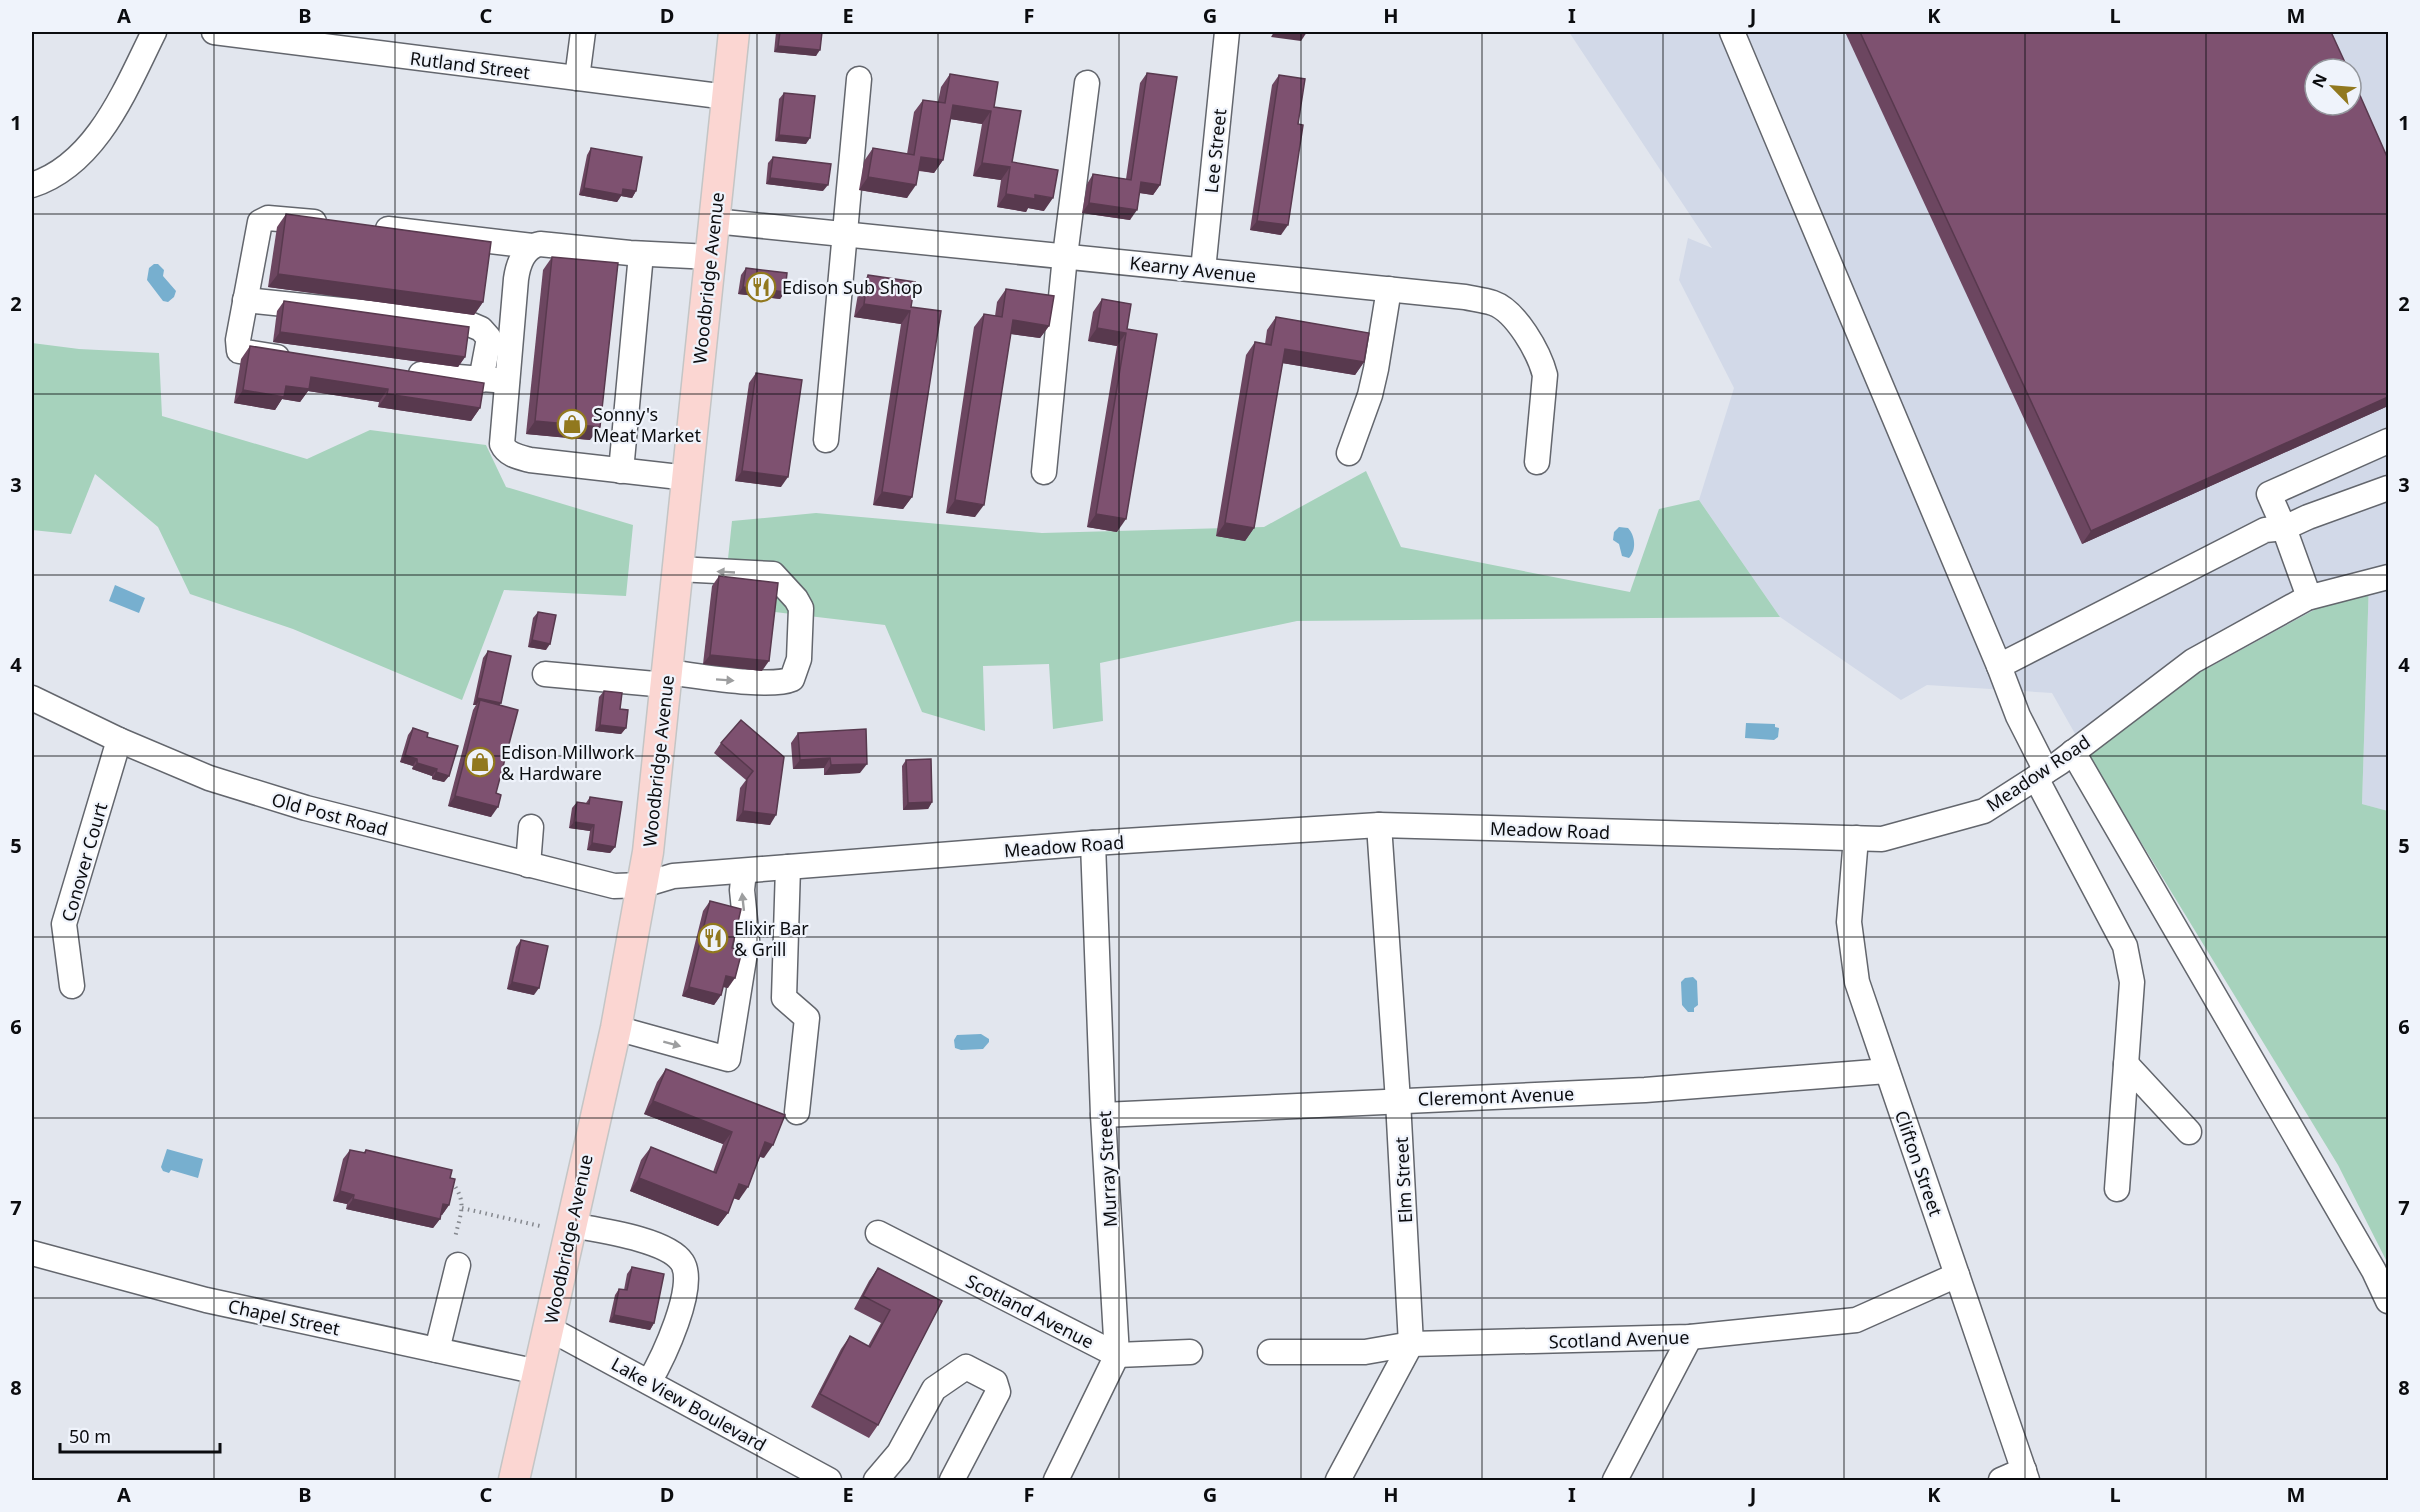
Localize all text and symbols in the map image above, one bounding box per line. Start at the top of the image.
text: A [117,2,131,29]
text: B [298,2,312,29]
text: C [480,2,493,29]
text: D [660,2,674,29]
text: E [842,2,854,29]
text: F [1024,2,1034,29]
text: G [1203,2,1217,29]
text: H [1383,2,1399,29]
text: I [1568,2,1576,29]
text: J [1748,2,1756,29]
text: K [1927,2,1941,29]
text: L [2109,2,2121,29]
text: M [2287,2,2305,29]
street label: Rutland Street [409,46,532,84]
north arrow [2303,57,2363,117]
text: N [2307,70,2332,91]
street label: Lee Street [1199,107,1231,194]
text: 1 [10,109,22,136]
text: 1 [2398,109,2410,136]
street label: Woodbridge Avenue [687,191,729,365]
street label: Kearny Avenue [1129,250,1257,288]
restaurant icon: Edison Sub Shop [745,271,777,303]
place label: Edison Sub Shop [782,275,923,299]
text: 2 [10,290,22,317]
text: 2 [2398,290,2410,317]
place label: Sonny's Meat Market [593,402,701,447]
shop icon: Sonny's Meat Market [556,408,588,440]
text: 3 [10,471,22,498]
text: 3 [2398,471,2410,498]
one-way arrow [716,568,735,577]
text: 4 [10,651,22,678]
text: 4 [2398,651,2410,678]
street label: Woodbridge Avenue [637,674,679,848]
one-way arrow [716,675,735,684]
street label: Meadow Road [1981,729,2095,817]
place label: Edison Millwork & Hardware [501,740,635,785]
shop icon: Edison Millwork & Hardware [464,746,496,778]
street label: Old Post Road [269,787,391,841]
street label: Conover Court [56,799,113,924]
street label: Meadow Road [1489,816,1611,844]
street label: Meadow Road [1003,830,1125,862]
text: 5 [10,832,22,859]
text: 5 [2398,832,2410,859]
one-way arrow [738,893,748,912]
place label: Elixir Bar & Grill [734,916,809,961]
restaurant icon: Elixir Bar & Grill [697,922,729,954]
text: 6 [10,1013,22,1040]
text: 6 [2398,1013,2410,1040]
one-way arrow [663,1039,681,1049]
street label: Cleremont Avenue [1417,1081,1575,1111]
street label: Clifton Street [1890,1107,1948,1220]
street label: Murray Street [1092,1110,1122,1228]
street label: Elm Street [1389,1136,1417,1224]
street label: Woodbridge Avenue [538,1152,598,1326]
text: 7 [10,1194,22,1221]
text: 7 [2398,1194,2410,1221]
street label: Scotland Avenue [962,1268,1098,1354]
street label: Chapel Street [226,1293,342,1341]
street label: Scotland Avenue [1548,1325,1690,1353]
street label: Lake View Boulevard [607,1351,771,1457]
text: 8 [10,1374,22,1401]
text: 8 [2398,1374,2410,1401]
scale bar [60,1416,220,1454]
text: 50 m [69,1424,111,1448]
text: A [117,1481,131,1508]
text: B [298,1481,312,1508]
text: C [480,1481,493,1508]
text: D [660,1481,674,1508]
text: E [842,1481,854,1508]
text: F [1024,1481,1034,1508]
text: G [1203,1481,1217,1508]
text: H [1383,1481,1399,1508]
text: I [1568,1481,1576,1508]
text: J [1748,1481,1756,1508]
text: K [1927,1481,1941,1508]
text: L [2109,1481,2121,1508]
text: M [2287,1481,2305,1508]

